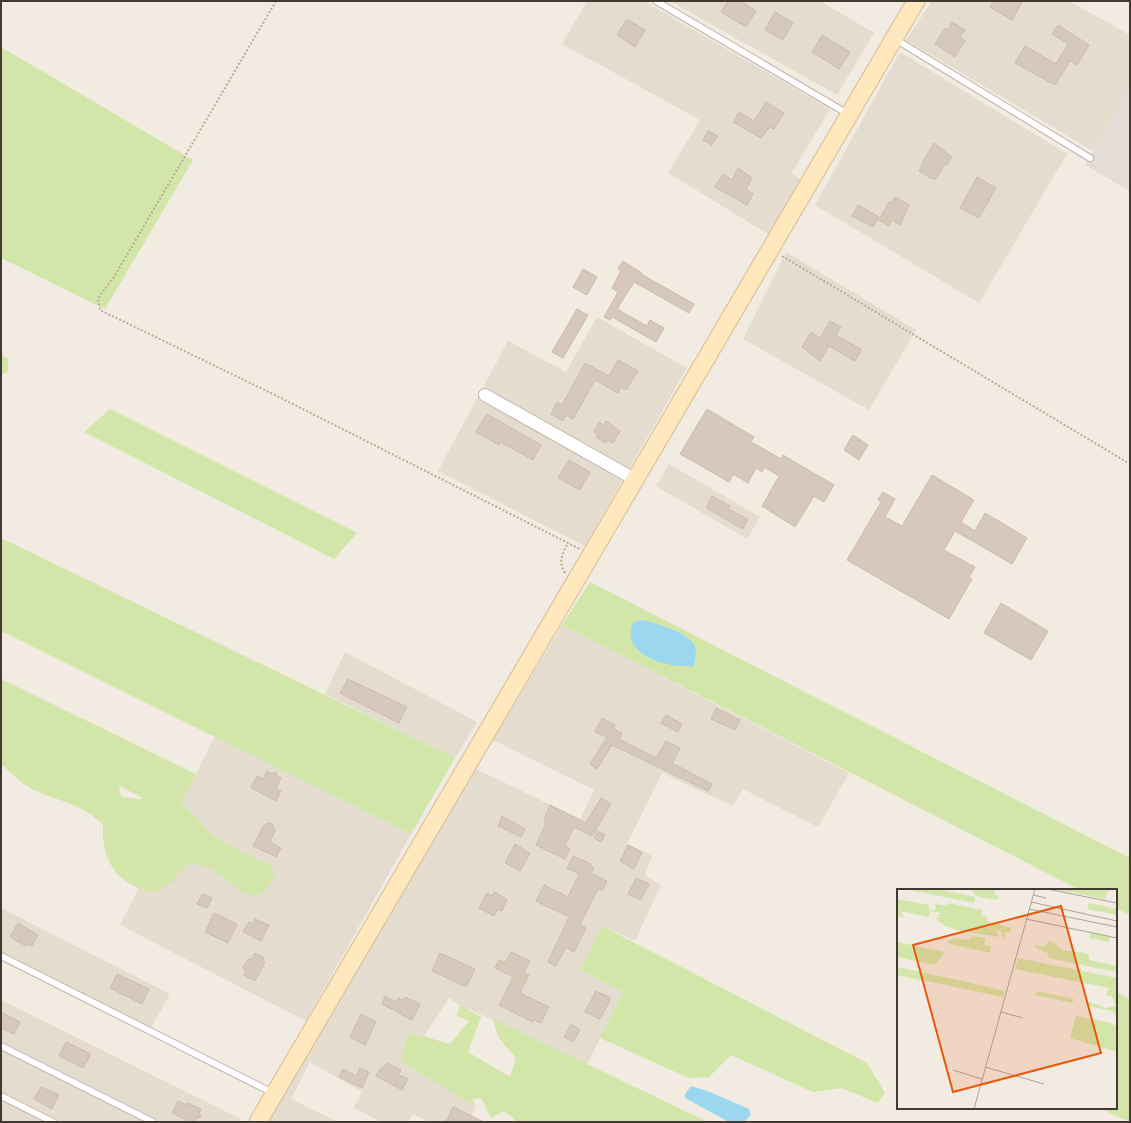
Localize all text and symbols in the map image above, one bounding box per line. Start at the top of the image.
inset map [897,889,1117,1109]

